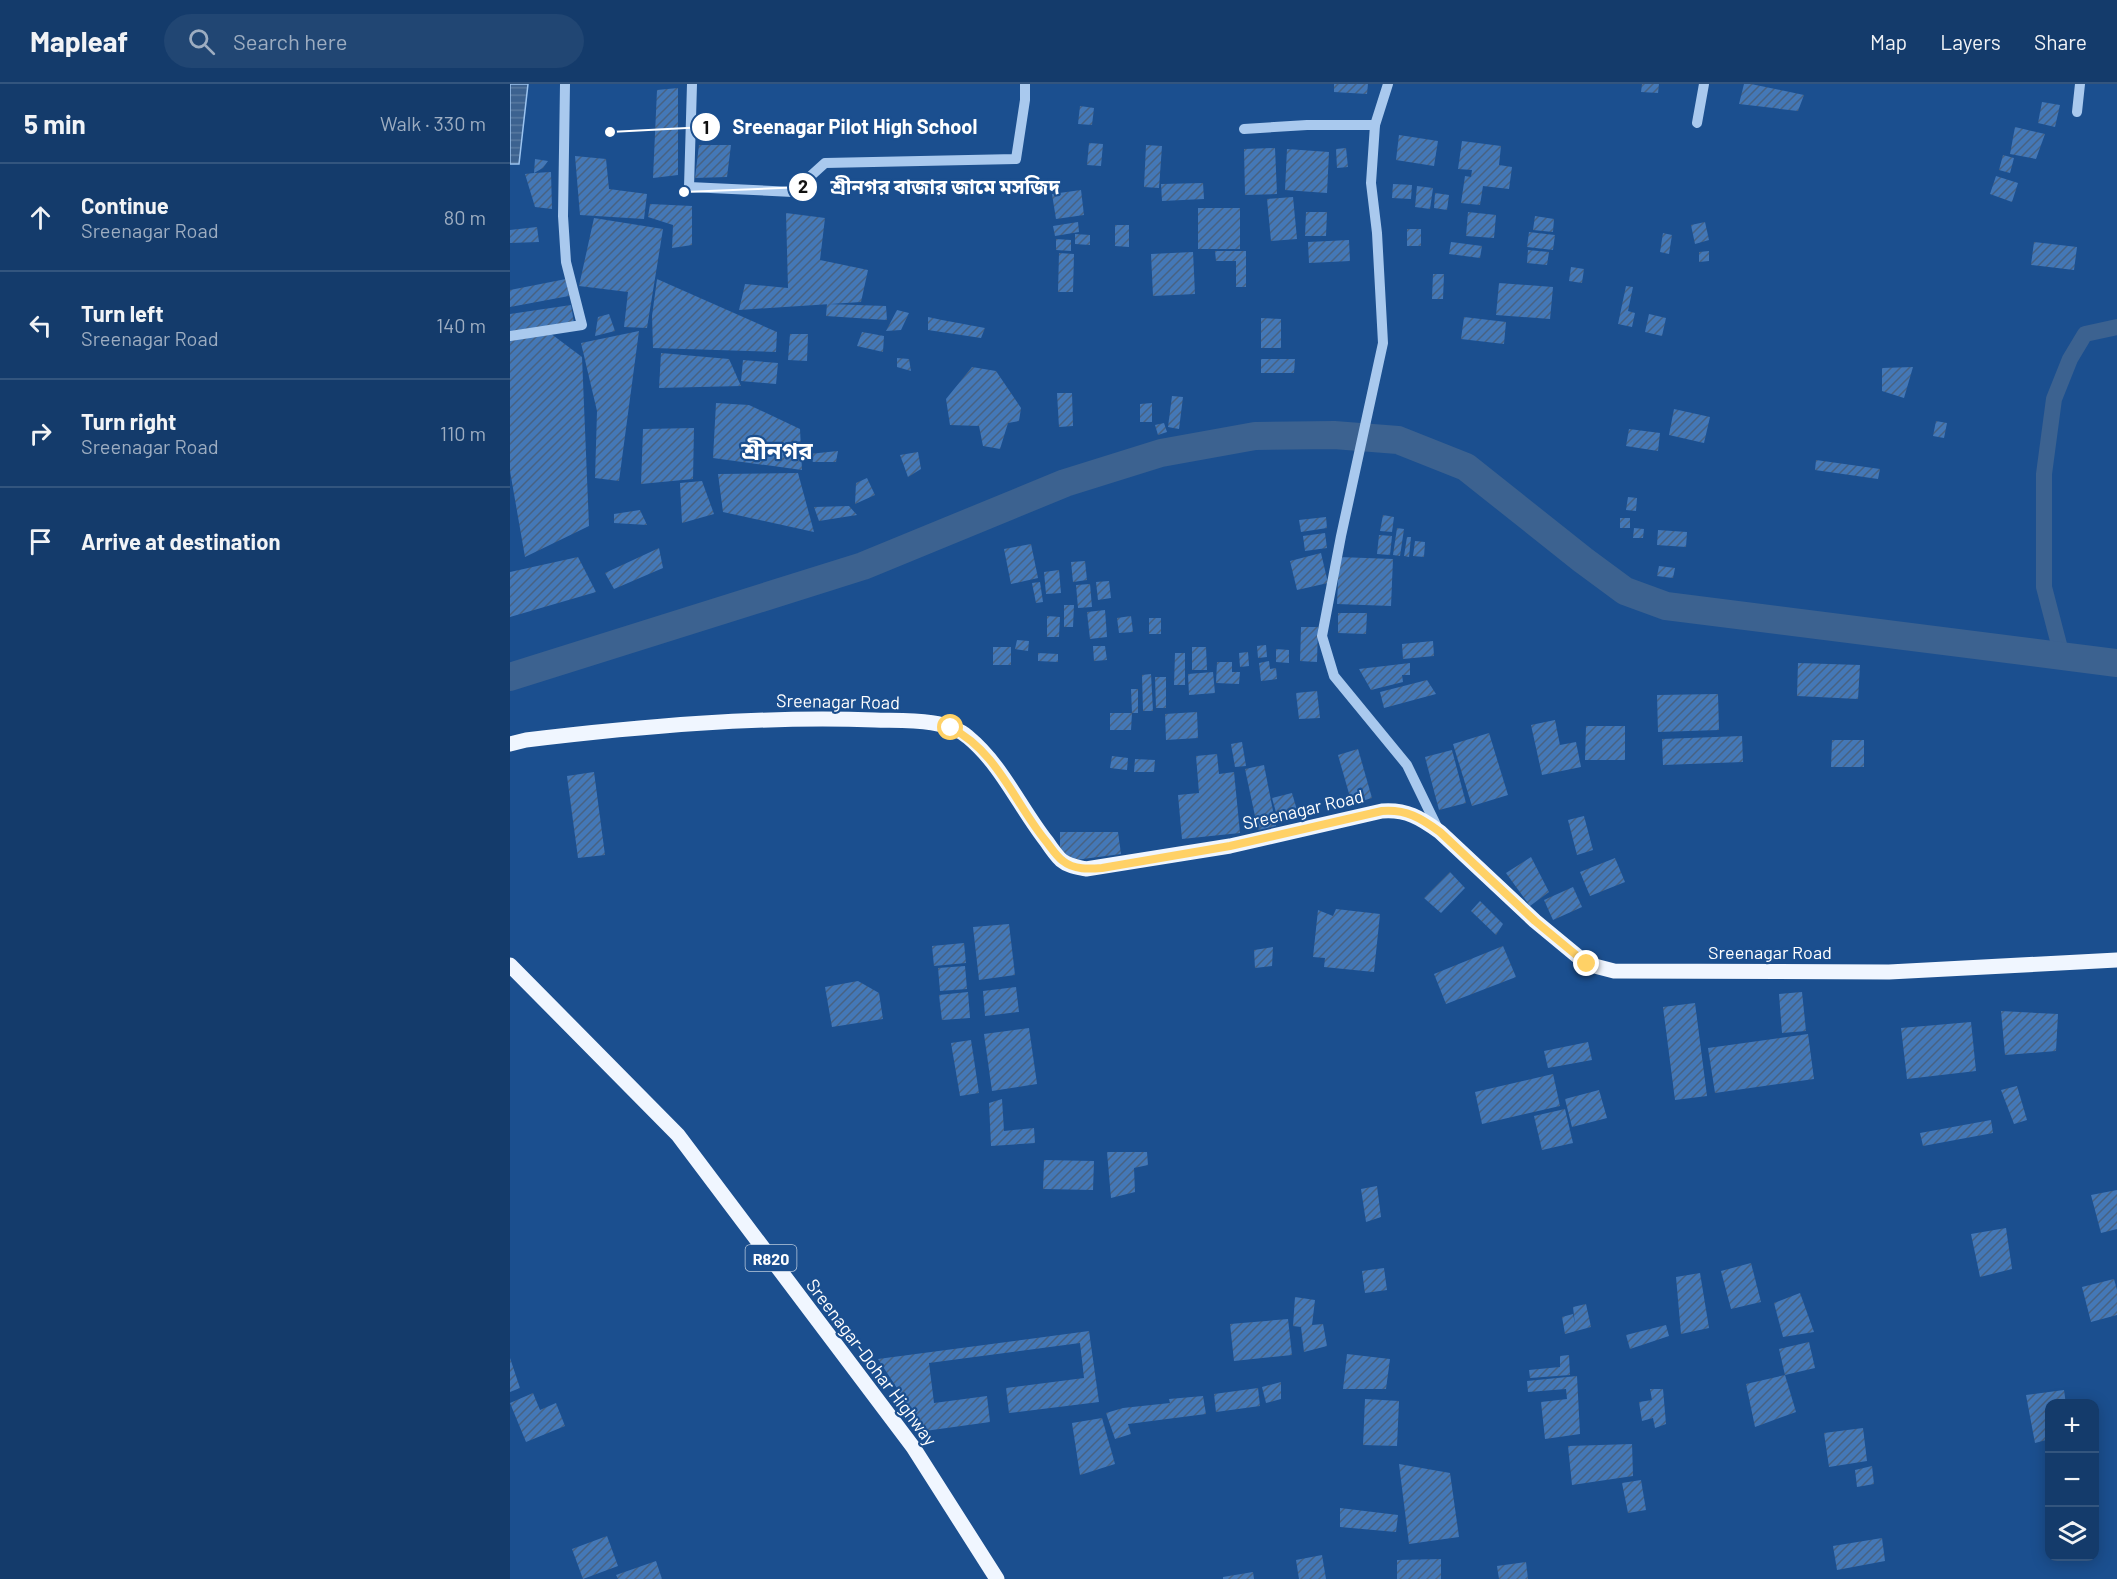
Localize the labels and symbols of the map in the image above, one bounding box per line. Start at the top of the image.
callout: Sreenagar Pilot High School [691,108,989,146]
text: Sreenagar Pilot High School [733,114,977,138]
text: 1 [703,116,709,138]
callout: শ্রীনগর বাজার জামে মসজিদ [788,168,1072,206]
text: শ্রীনগর বাজার জামে মসজিদ [829,174,1060,198]
text: 2 [798,175,808,197]
district label: শ্রীনগর [740,435,813,464]
street label: Sreenagar Road [776,689,900,713]
route start [937,714,963,740]
street label: Sreenagar Road [1240,784,1366,834]
street label: Sreenagar Road [1708,941,1832,963]
route end [1573,950,1599,976]
road number: R820 [746,1245,796,1271]
street label: Sreenagar-Dohar Highway [802,1274,942,1450]

